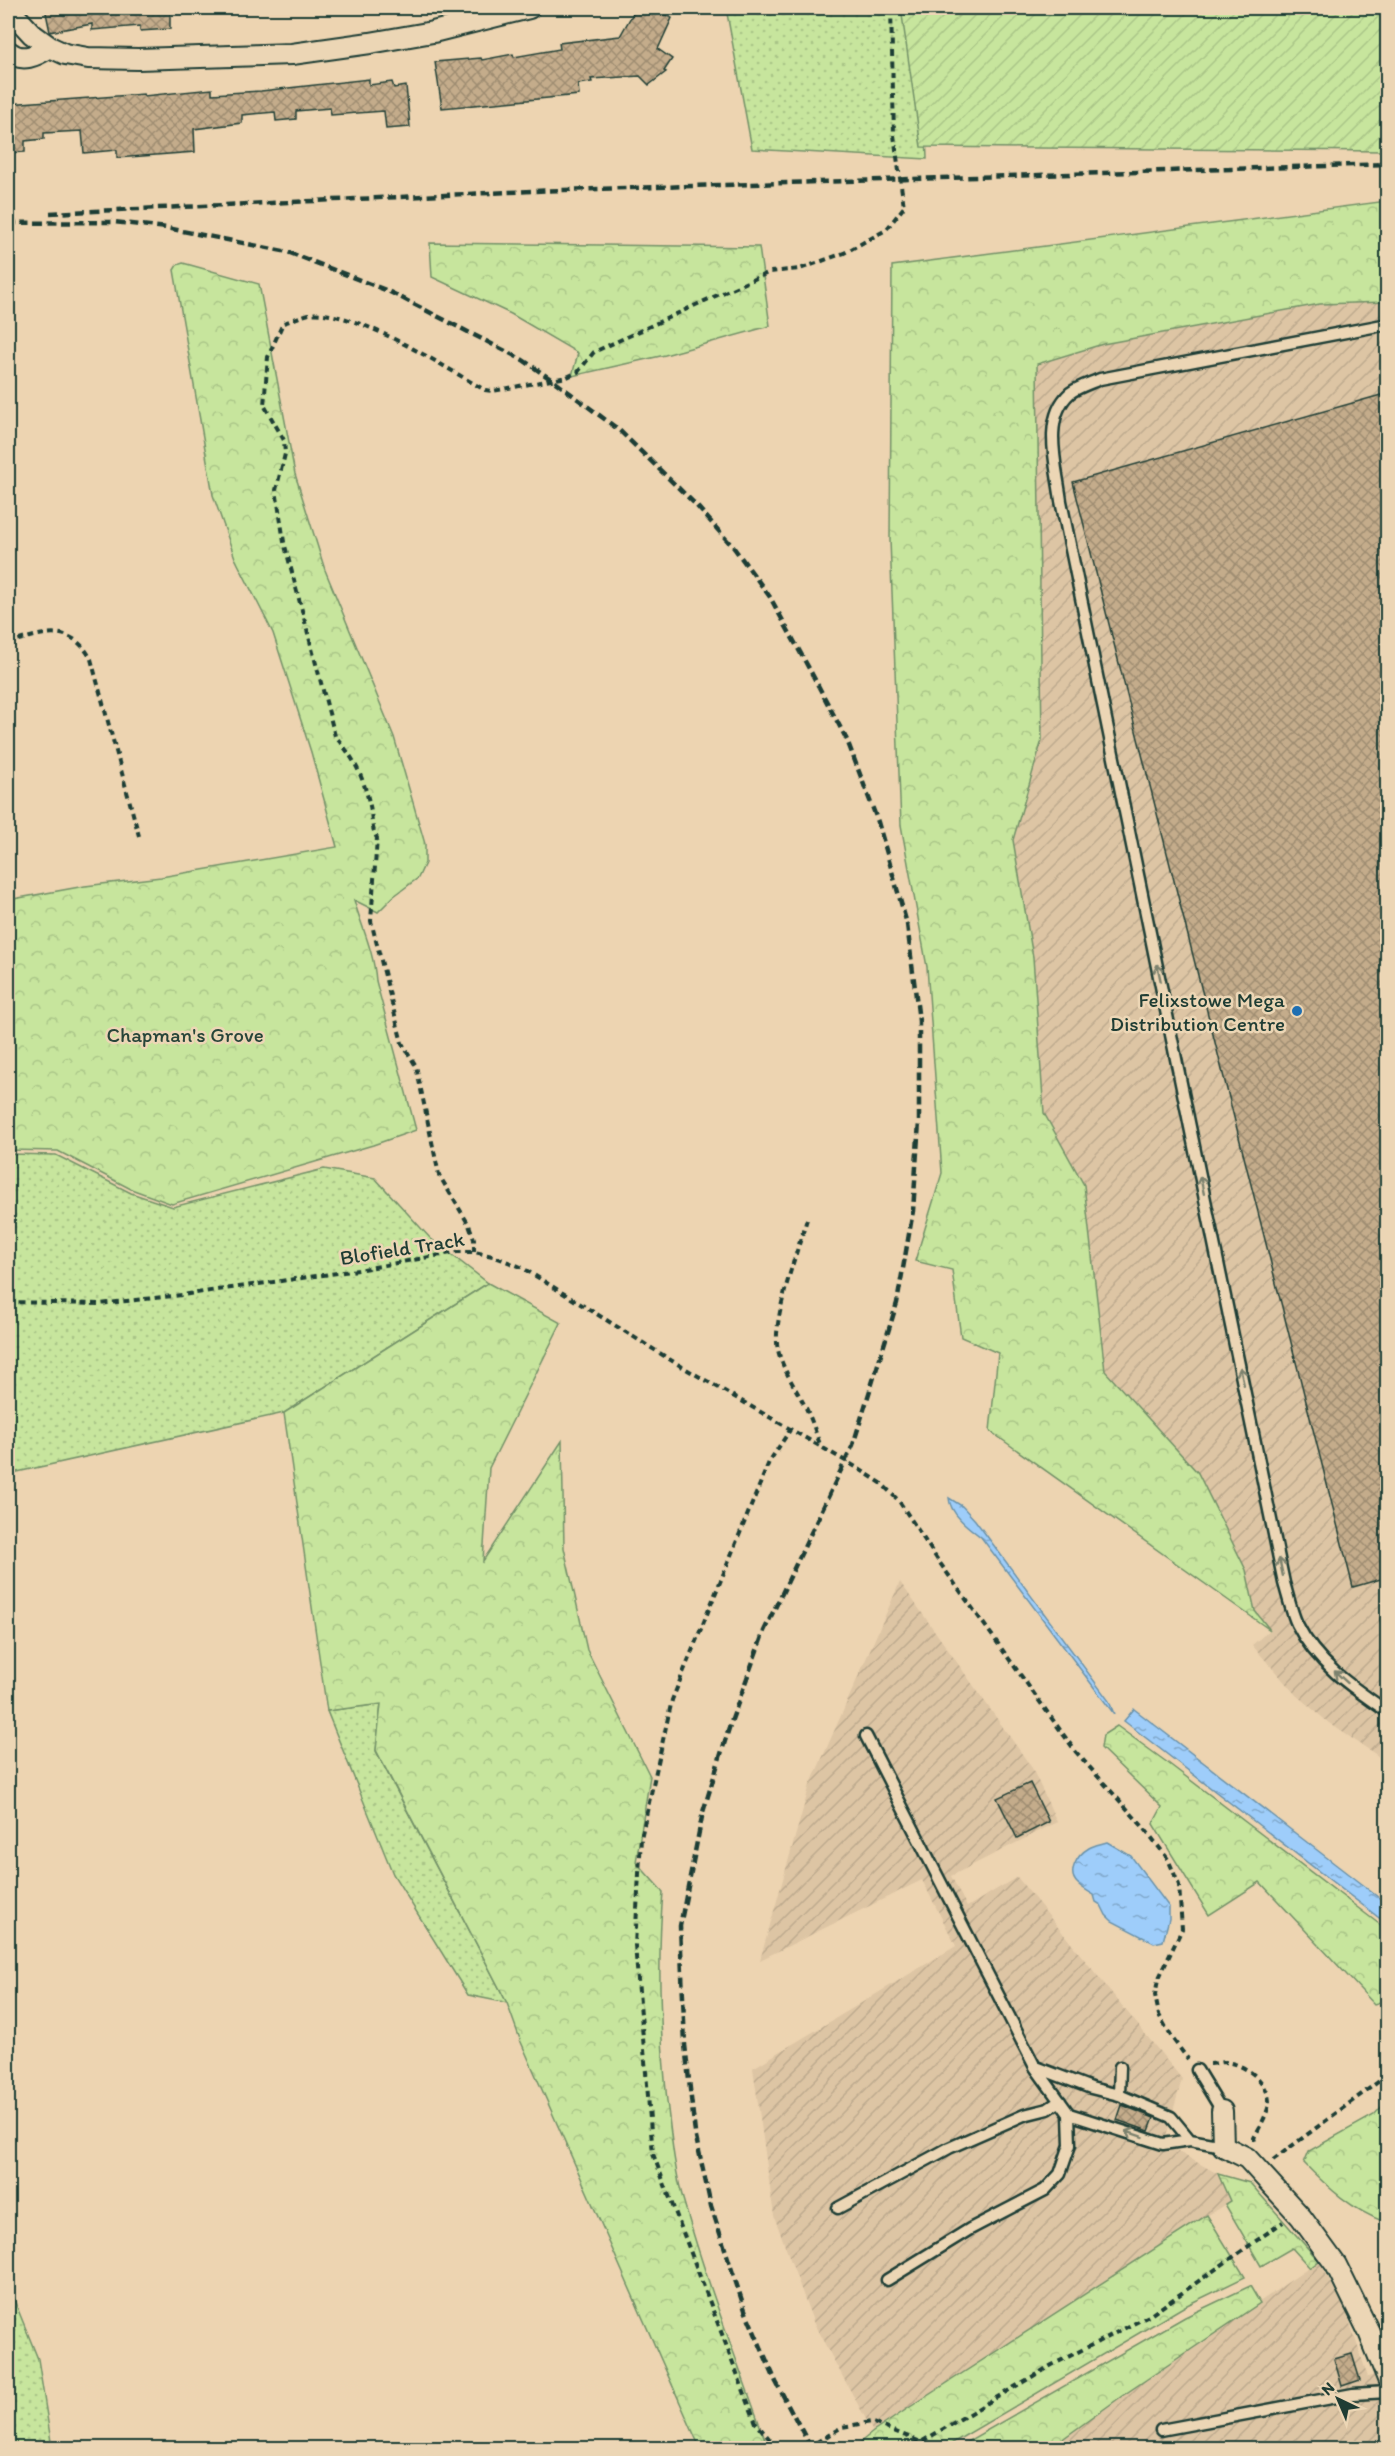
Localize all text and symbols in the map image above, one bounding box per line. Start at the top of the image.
one-way arrow [1153,964,1164,984]
place label: Felixstowe Mega Distribution Centre [1110,987,1285,1036]
marker: Felixstowe Mega Distribution Centre [1290,1004,1304,1018]
park label: Chapman's Grove [106,1022,264,1047]
one-way arrow [1196,1176,1207,1195]
street label: Blofield Track [338,1226,466,1270]
one-way arrow [1236,1367,1247,1386]
one-way arrow [1275,1558,1286,1577]
one-way arrow [1333,1670,1348,1684]
one-way arrow [1125,2128,1144,2139]
north arrow [1308,2369,1368,2429]
text: N [1317,2378,1338,2399]

